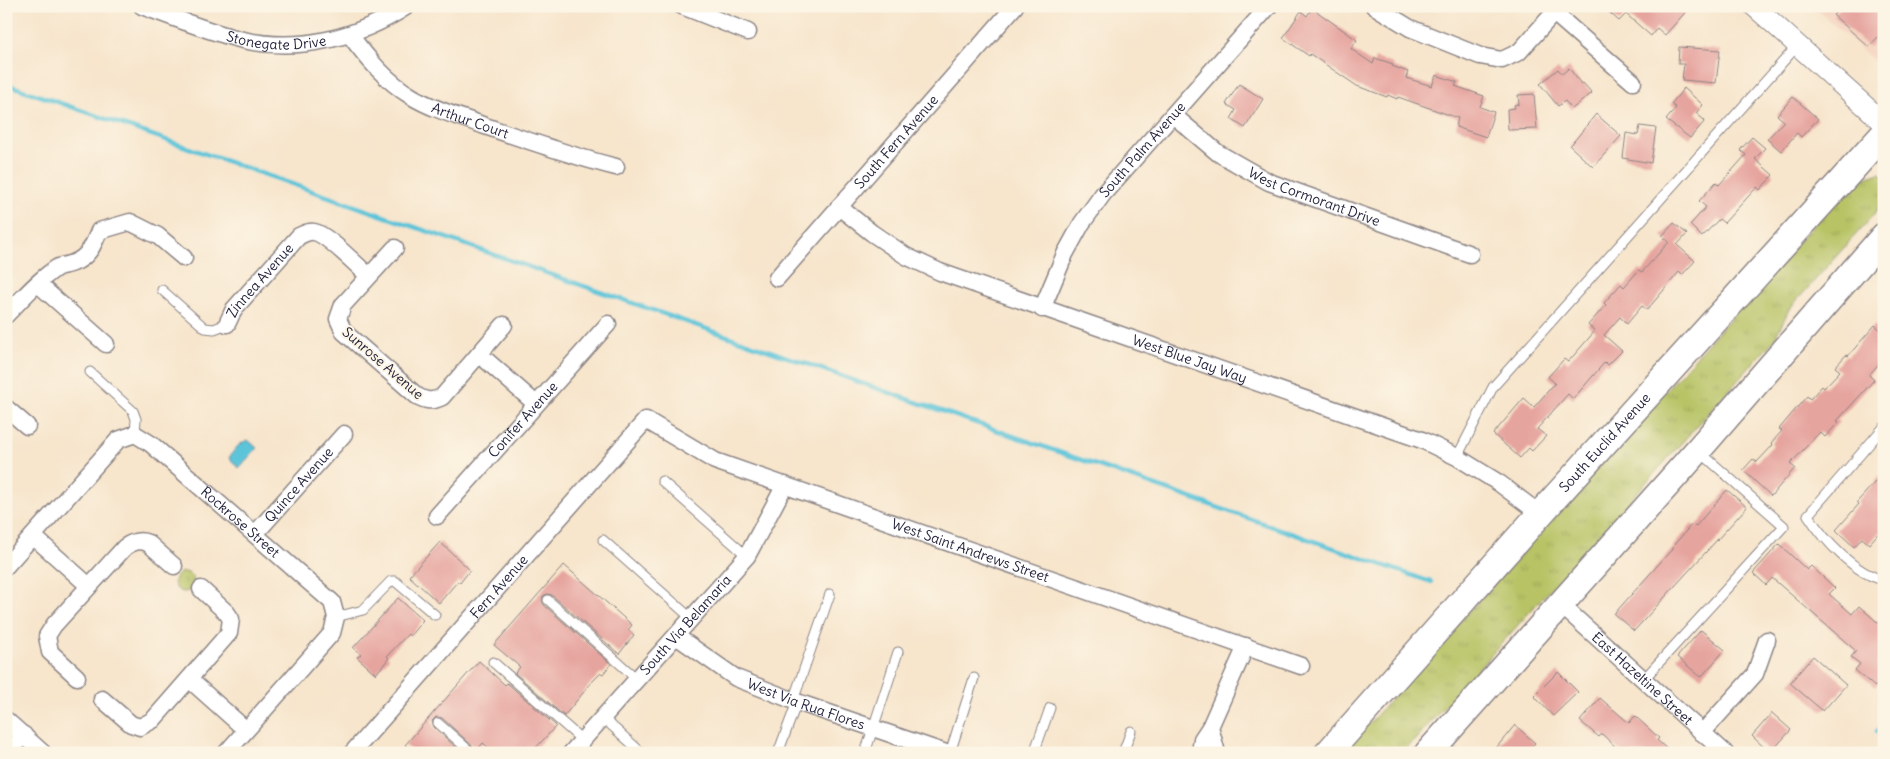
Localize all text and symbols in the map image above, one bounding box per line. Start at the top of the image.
street label: Stonegate Drive [224,27,328,54]
street label: South Fern Avenue [850,91,942,192]
street label: South Palm Avenue [1095,98,1189,201]
street label: Arthur Court [429,99,511,143]
street label: West Cormorant Drive [1245,163,1382,230]
street label: Zinnea Avenue [222,240,297,320]
street label: Sunrose Avenue [339,323,427,403]
street label: West Blue Jay Way [1130,331,1249,387]
street label: Conifer Avenue [484,378,561,461]
street label: South Euclid Avenue [1555,389,1654,496]
street label: Quince Avenue [261,443,337,526]
street label: Rockrose Street [197,483,284,561]
street label: West Saint Andrews Street [889,515,1052,586]
street label: Fern Avenue [466,551,532,622]
street label: South Via Belamaria [636,571,735,679]
street label: East Hazeltine Street [1588,628,1697,729]
street label: West Via Rua Flores [745,674,867,734]

